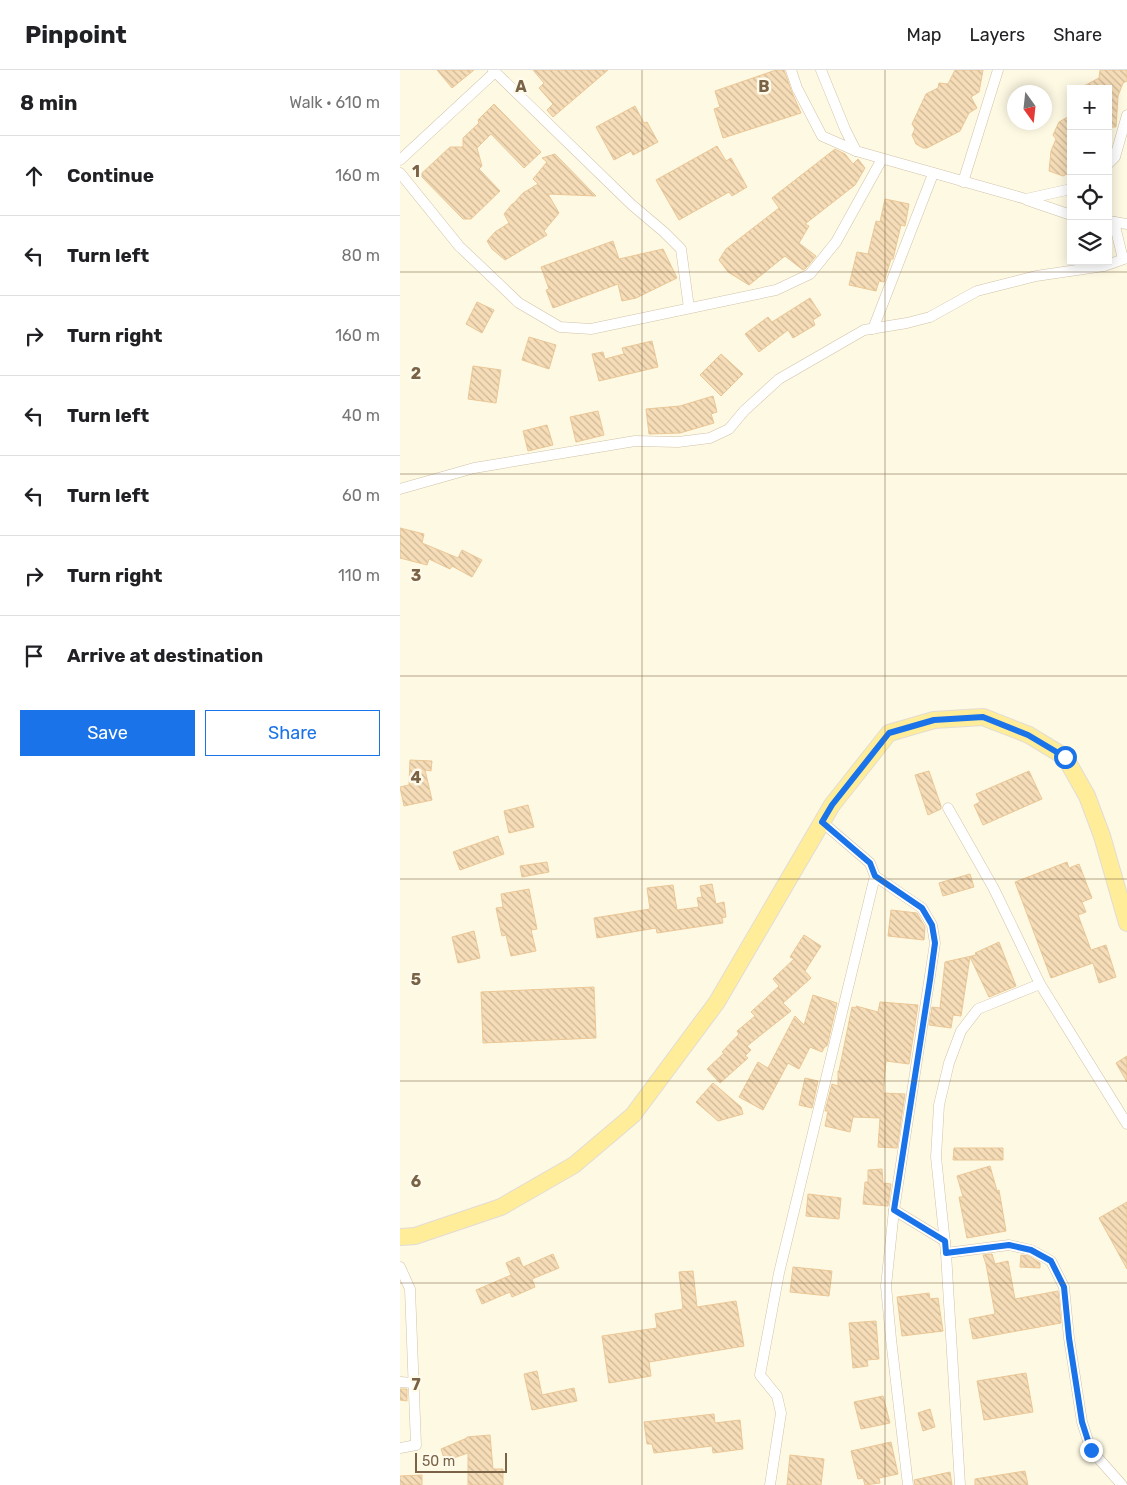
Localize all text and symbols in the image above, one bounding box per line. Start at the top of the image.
text: Pinpoint [25,21,127,49]
text: Map [907,24,942,46]
text: Layers [970,24,1025,46]
text: Share [1053,24,1102,46]
text: A [515,77,527,96]
text: B [758,77,770,96]
north arrow [1007,85,1052,130]
map controls [1067,85,1112,265]
button: + [1067,85,1112,130]
text: 8 min [20,90,77,115]
text: Walk · 610 m [289,93,380,112]
button: − [1067,130,1112,175]
icon: ahead [20,162,48,190]
text: 1 [412,162,420,181]
text: Continue [67,164,154,187]
text: 160 m [335,166,380,185]
button: locate [1067,175,1112,220]
button: layers [1067,220,1112,265]
icon: left [20,242,48,270]
text: Turn left [67,244,149,267]
text: 80 m [342,246,380,265]
icon: right [20,322,48,350]
text: Turn right [67,324,162,347]
text: 160 m [335,326,380,345]
text: 2 [411,364,421,383]
icon: left [20,402,48,430]
text: Turn left [67,404,149,427]
text: 40 m [342,406,380,425]
icon: left [20,482,48,510]
text: Turn left [67,484,149,507]
text: 60 m [342,486,380,505]
icon: right [20,562,48,590]
text: Turn right [67,564,162,587]
text: 110 m [338,566,380,585]
text: 3 [411,566,421,585]
icon: arrive [20,642,48,670]
text: Arrive at destination [67,644,263,667]
button: Save [20,710,195,756]
button: Share [205,710,380,756]
route start [1054,746,1077,769]
text: 4 [411,768,422,787]
text: 5 [411,970,421,989]
text: 6 [411,1172,421,1191]
text: 7 [411,1375,421,1394]
route end [1080,1439,1103,1462]
scale bar [415,1450,508,1473]
text: 50 m [422,1453,455,1470]

